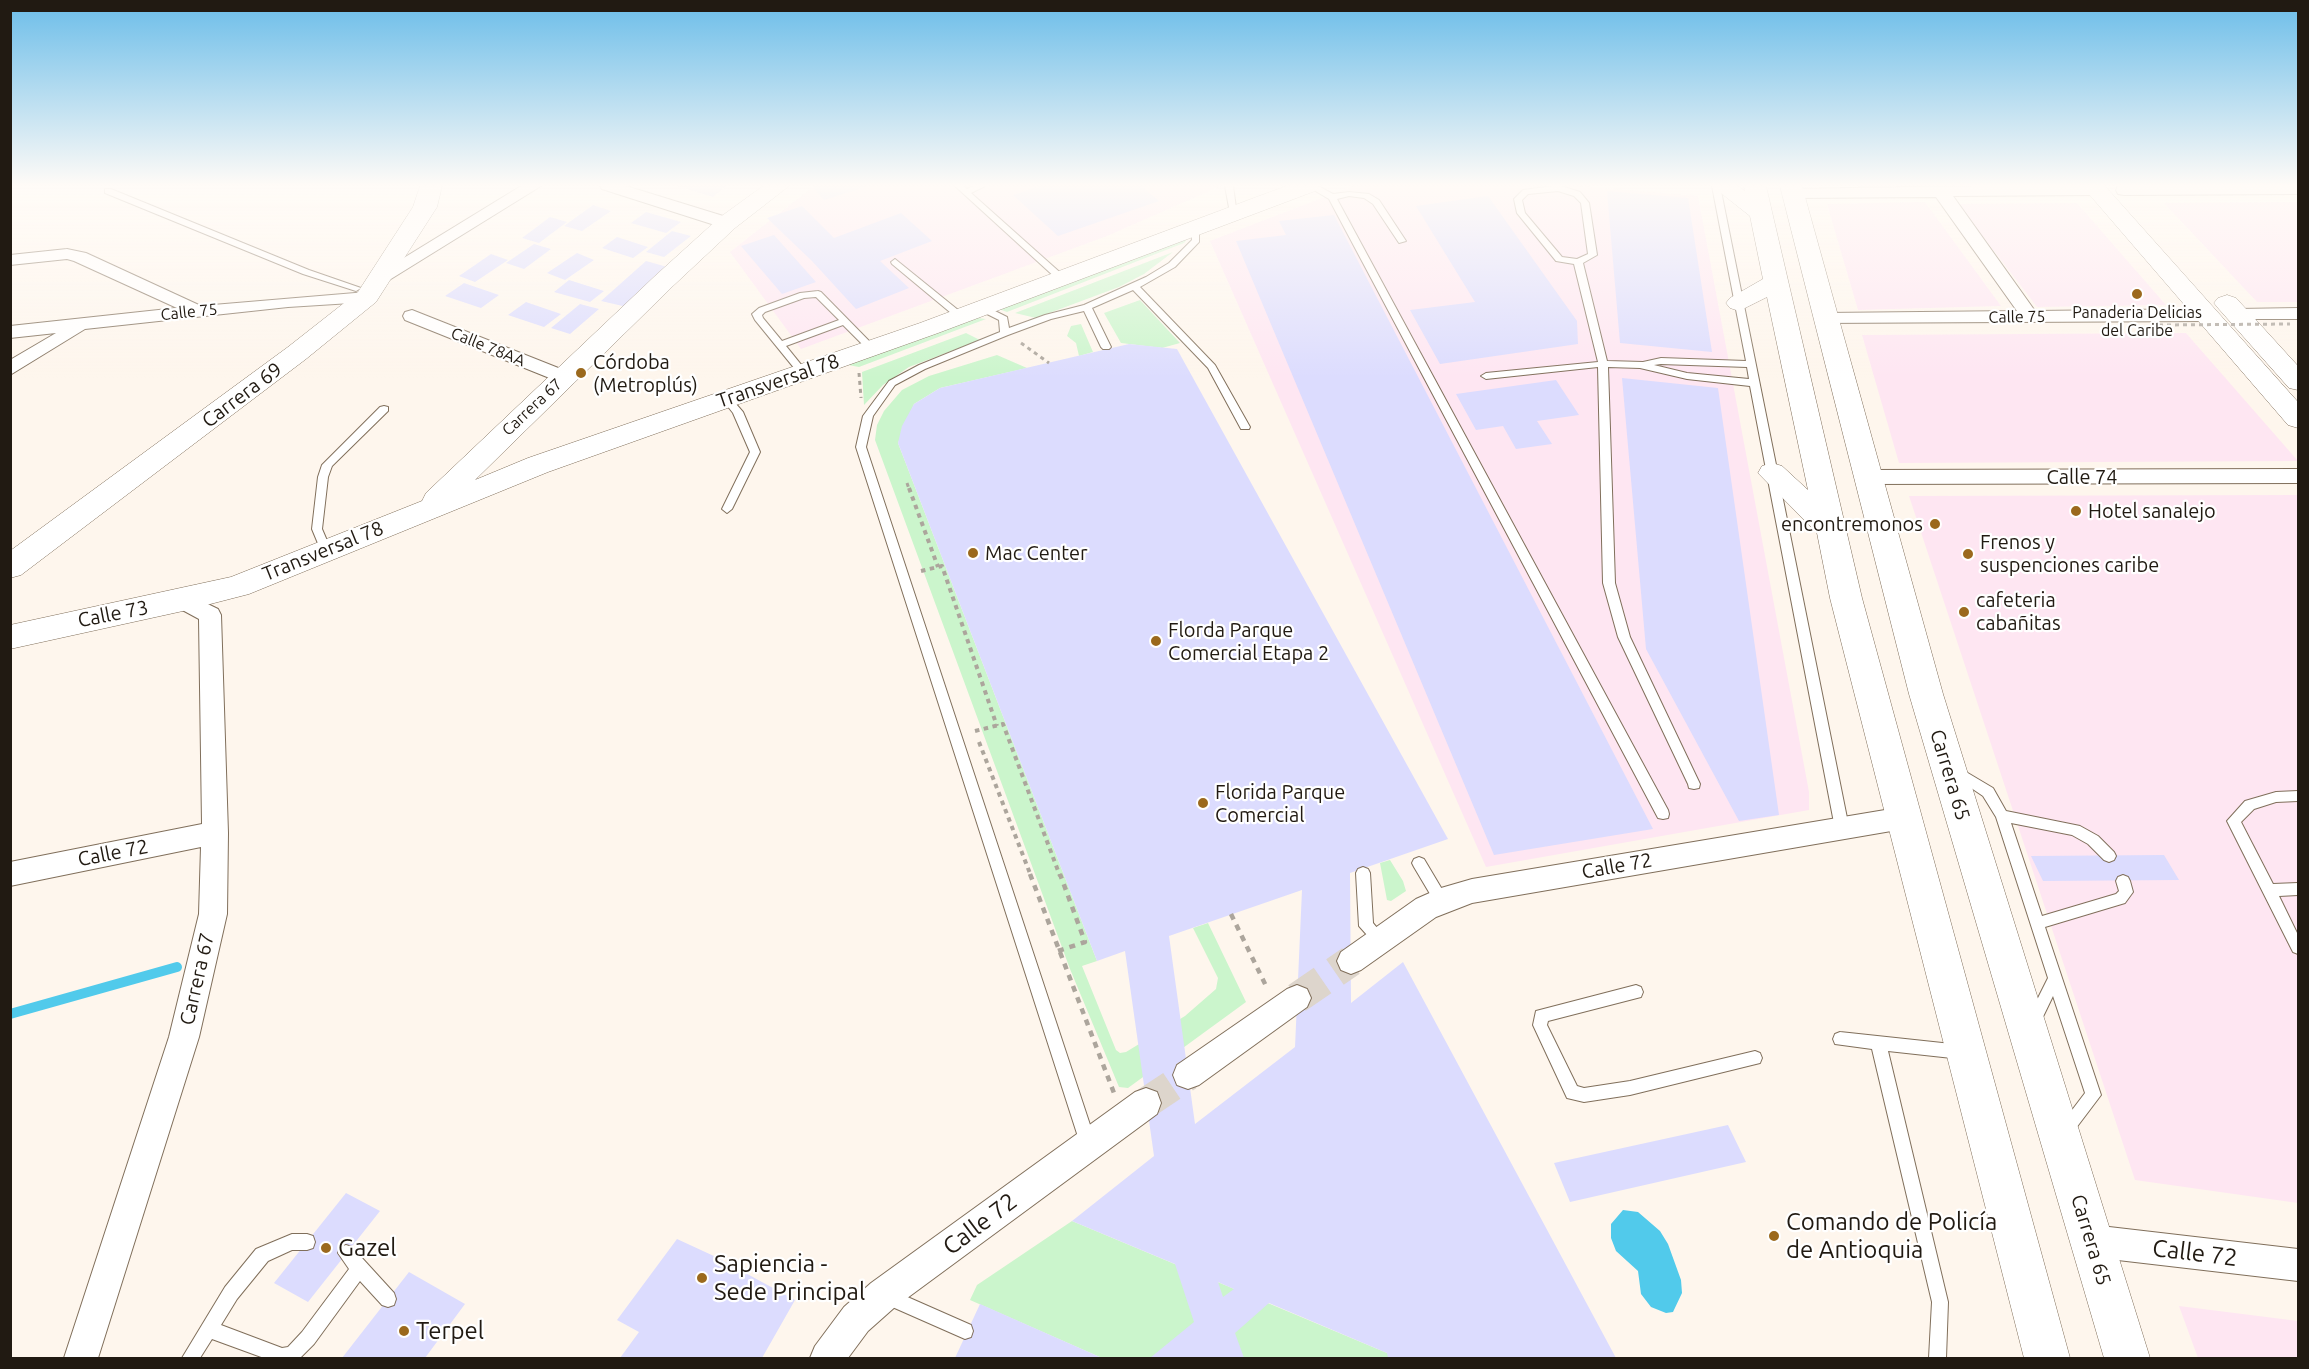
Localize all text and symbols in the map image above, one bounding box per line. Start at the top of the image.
marker: Panaderia Delicias del Caribe [2130,287,2144,301]
street label: Calle 75 [160,299,218,325]
place label: Panaderia Delicias del Caribe [2072,303,2202,341]
street label: Calle 75 [1988,307,2046,327]
street label: Calle 78AA [448,323,528,371]
street label: Transversal 78 [714,349,842,413]
place label: Córdoba (Metroplús) [593,350,698,397]
street label: Carrera 69 [197,357,287,433]
marker: Córdoba (Metroplús) [574,366,588,380]
street label: Carrera 67 [498,374,566,440]
street label: Calle 74 [2046,465,2118,489]
place label: Hotel sanalejo [2088,499,2216,523]
marker: Hotel sanalejo [2069,504,2083,518]
place label: encontremonos [1781,512,1923,536]
street label: Transversal 78 [259,516,387,586]
marker: encontremonos [1928,517,1942,531]
place label: Frenos y suspenciones caribe [1980,530,2159,577]
place label: Mac Center [985,541,1088,565]
marker: Mac Center [966,546,980,560]
marker: Frenos y suspenciones caribe [1961,547,1975,561]
place label: cafeteria cabañitas [1976,588,2061,635]
street label: Calle 73 [76,595,150,633]
marker: cafeteria cabañitas [1957,605,1971,619]
place label: Florda Parque Comercial Etapa 2 [1168,618,1329,665]
marker: Florda Parque Comercial Etapa 2 [1149,634,1163,648]
street label: Carrera 65 [1925,727,1975,823]
place label: Florida Parque Comercial [1215,780,1345,827]
marker: Florida Parque Comercial [1196,796,1210,810]
street label: Calle 72 [76,834,150,872]
street label: Calle 72 [1580,848,1654,884]
street label: Carrera 67 [175,931,219,1027]
street label: Calle 72 [937,1187,1023,1261]
street label: Carrera 65 [2066,1192,2116,1288]
place label: Comando de Policía de Antioquia [1786,1208,1997,1264]
marker: Comando de Policía de Antioquia [1767,1229,1781,1243]
street label: Calle 72 [2151,1233,2239,1273]
place label: Gazel [338,1234,397,1262]
marker: Gazel [319,1241,333,1255]
place label: Sapiencia - Sede Principal [714,1250,865,1306]
marker: Sapiencia - Sede Principal [695,1271,709,1285]
place label: Terpel [416,1317,484,1345]
marker: Terpel [397,1324,411,1338]

